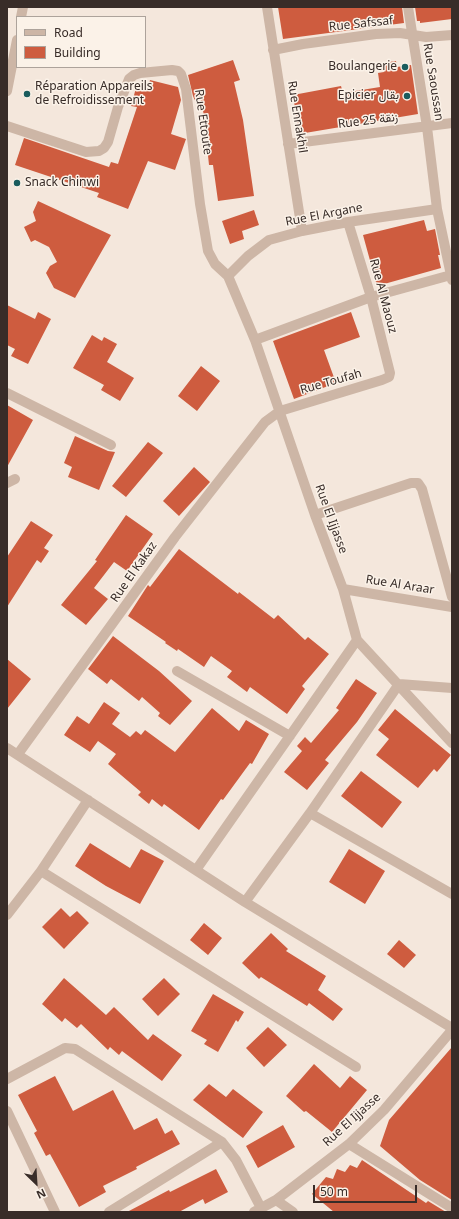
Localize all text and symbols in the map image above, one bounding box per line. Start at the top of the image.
street label: Rue Safssaf [328,13,394,35]
legend [16,16,146,68]
text: Road [54,24,83,41]
street label: Rue Saoussan [420,42,446,122]
text: Building [54,44,101,61]
place label: Boulangerie [328,60,397,74]
marker: Boulangerie [400,62,410,72]
place label: Réparation Appareils de Refroidissement [35,80,153,108]
street label: Rue Ennakhil [284,80,310,154]
street label: Rue Ettoute [191,88,215,156]
marker: Réparation Appareils de Refroidissement [22,89,32,99]
place label: Epicier بقال [338,89,399,103]
marker: Epicier بقال [402,91,412,101]
street label: Rue 25 زنقة [337,110,399,132]
place label: Snack Chinwi [25,176,99,190]
marker: Snack Chinwi [12,178,22,188]
street label: Rue El Argane [284,200,364,230]
street label: Rue Al Maouz [366,257,400,335]
street label: Rue Toufah [298,366,364,398]
street label: Rue El Ijjasse [312,482,350,556]
street label: Rue El Kakaz [108,539,160,605]
street label: Rue Al Araar [365,572,435,598]
street label: Rue El Ijjasse [320,1090,384,1150]
north arrow [16,1163,56,1203]
scale bar [315,1177,419,1203]
text: 50 m [320,1183,348,1200]
text: N [34,1186,49,1203]

